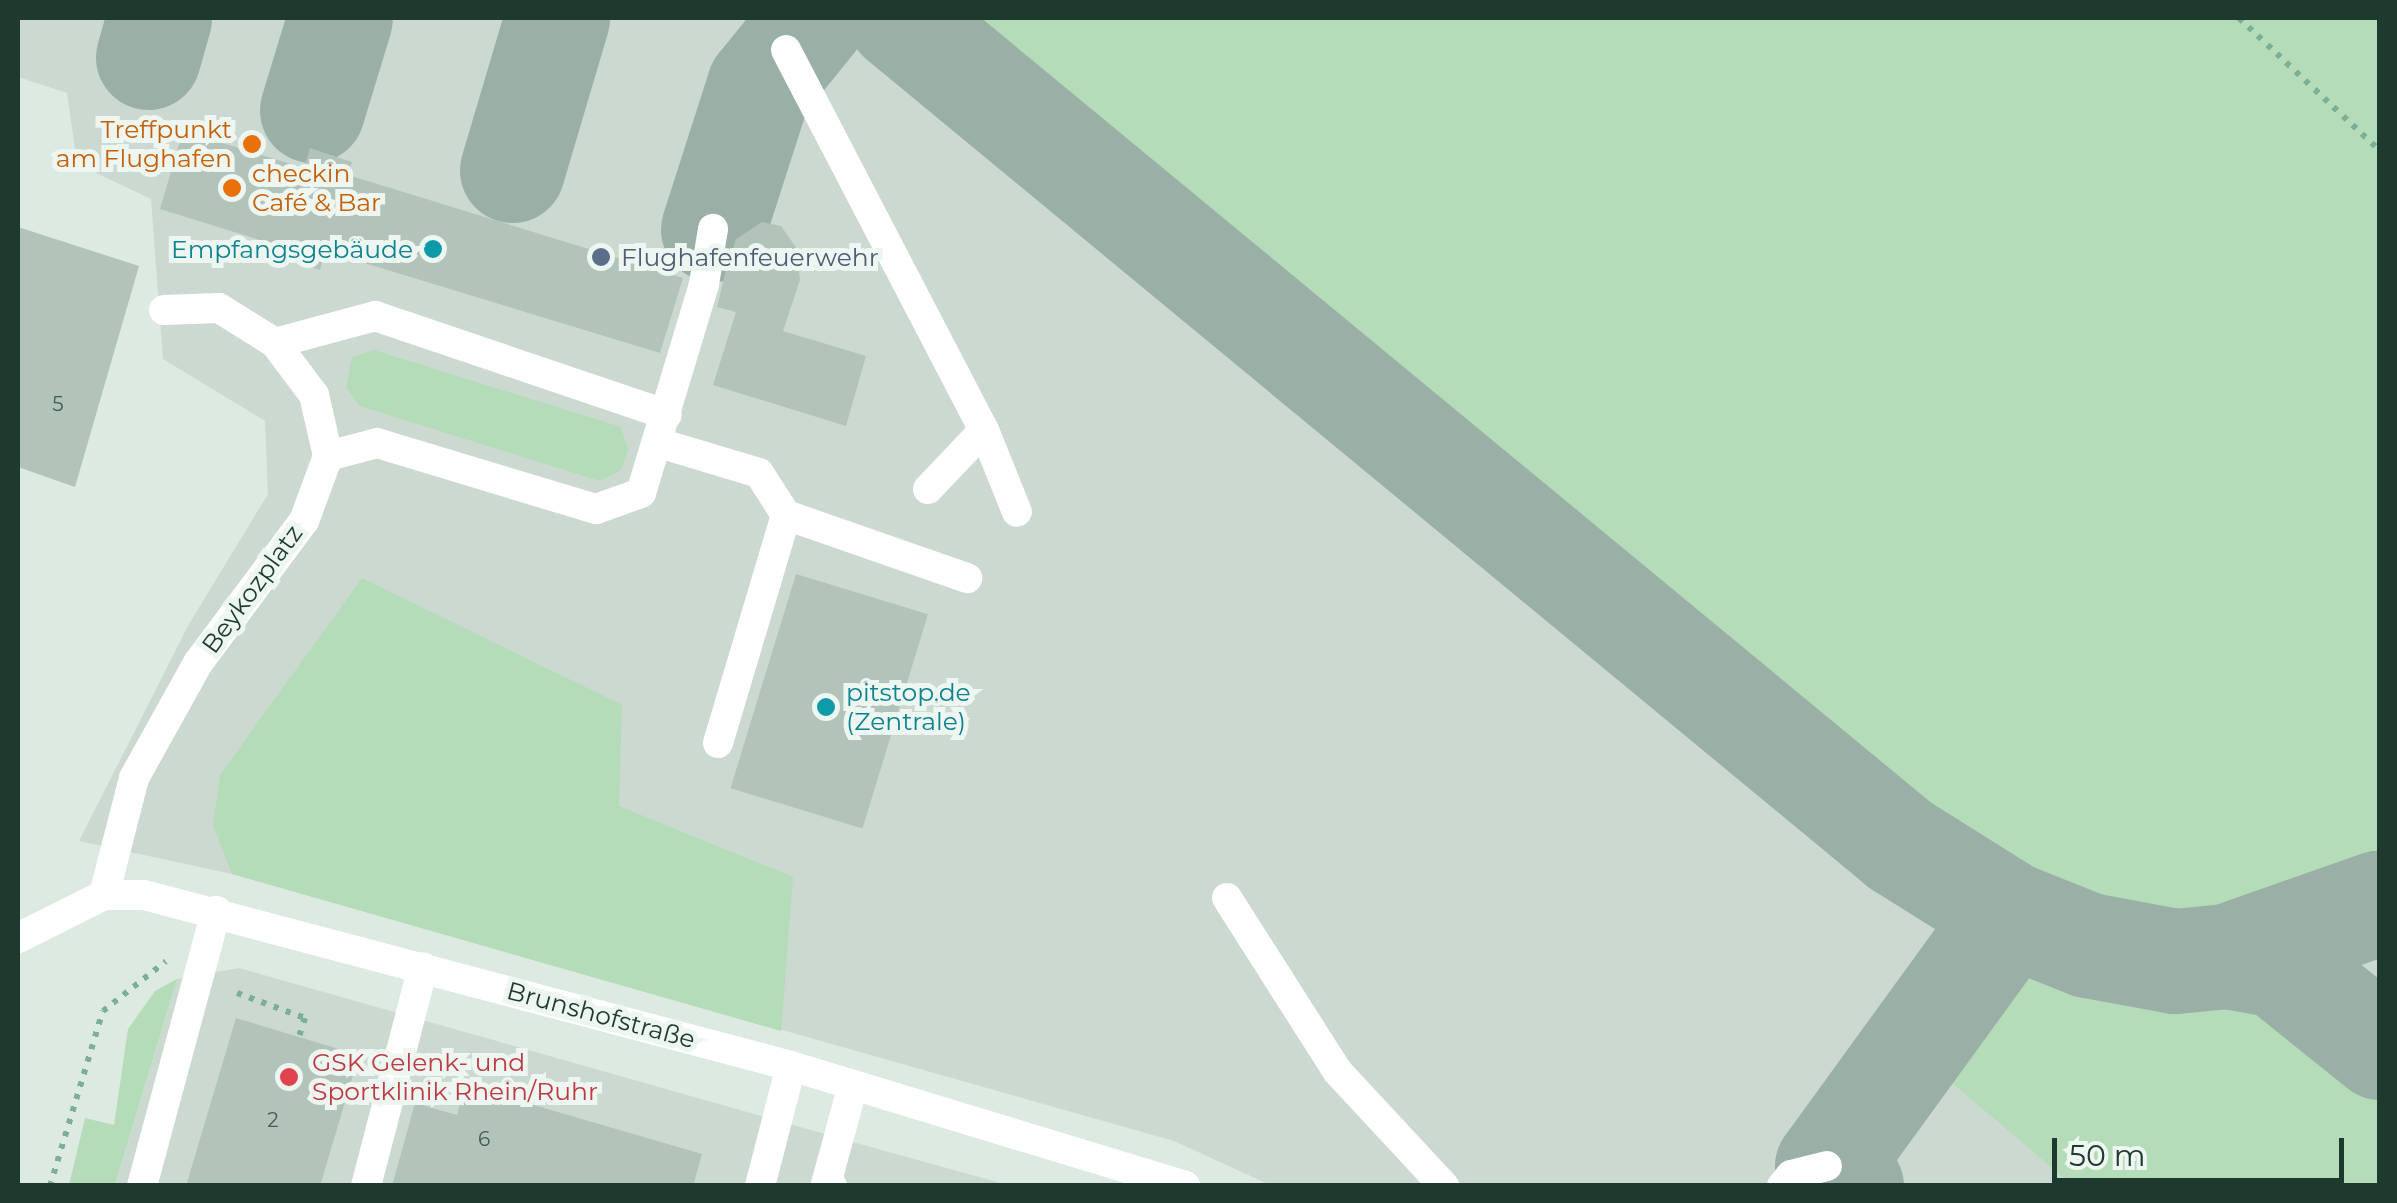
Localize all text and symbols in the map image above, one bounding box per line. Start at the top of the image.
place label: Treffpunkt am Flughafen [56,115,232,174]
marker: Treffpunkt am Flughafen [241,133,263,155]
place label: checkin Café & Bar [252,159,381,218]
marker: checkin Café & Bar [221,177,243,199]
place label: Empfangsgebäude [171,234,413,264]
marker: Empfangsgebäude [422,238,444,260]
place label: Flughafenfeuerwehr [621,242,879,272]
marker: Flughafenfeuerwehr [590,246,612,268]
house number: 5 [52,392,64,416]
street label: Beykozplatz [195,519,309,659]
place label: pitstop.de (Zentrale) [846,678,971,737]
marker: pitstop.de (Zentrale) [815,696,837,718]
street label: Brunshofstraße [504,975,698,1055]
place label: GSK Gelenk- und Sportklinik Rhein/Ruhr [312,1048,598,1107]
marker: GSK Gelenk- und Sportklinik Rhein/Ruhr [276,1064,302,1090]
house number: 2 [267,1108,279,1132]
scale bar [2057,1118,2350,1180]
house number: 6 [478,1127,490,1151]
text: 50 m [2069,1137,2146,1174]

